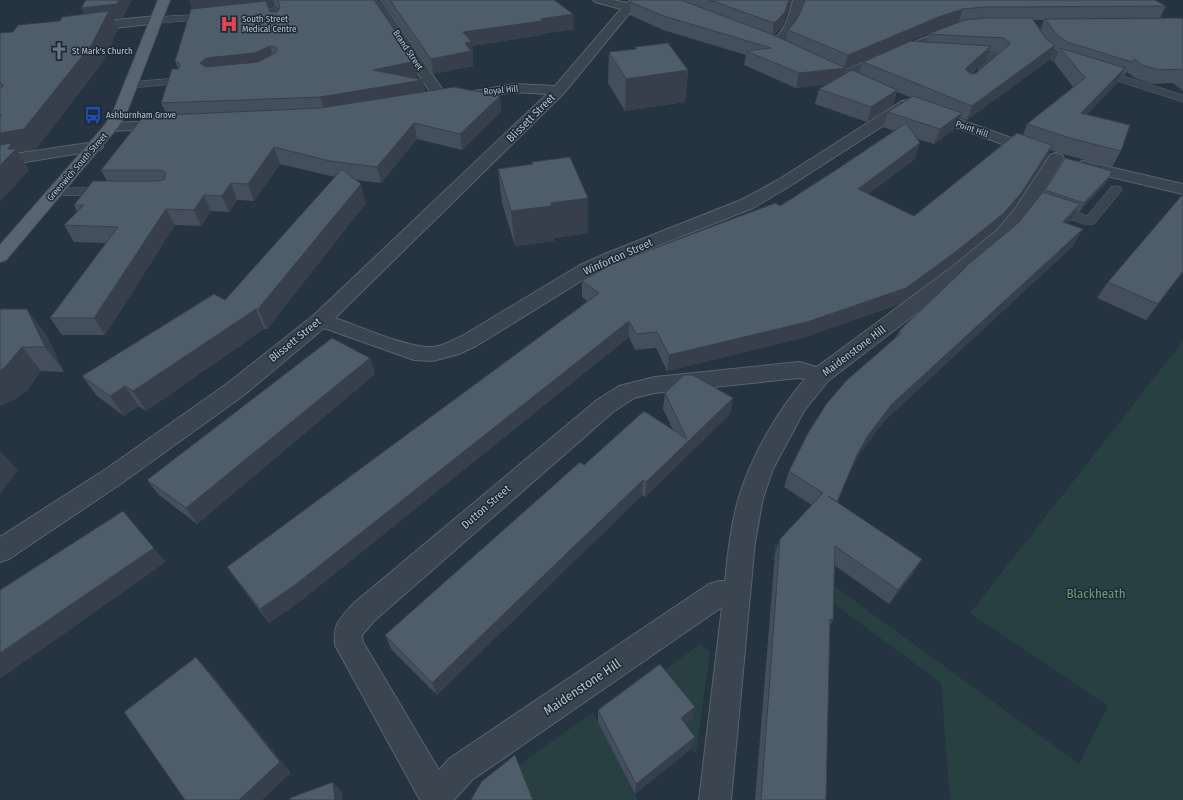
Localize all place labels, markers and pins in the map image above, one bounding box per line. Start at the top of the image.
hospital icon: South Street Medical Centre [219,14,239,34]
place label: South Street Medical Centre [242,14,297,34]
church icon: St Mark's Church [49,41,69,61]
place label: St Mark's Church [72,46,133,56]
bus stop icon: Ashburnham Grove [83,105,103,125]
place label: Ashburnham Grove [106,110,177,120]

